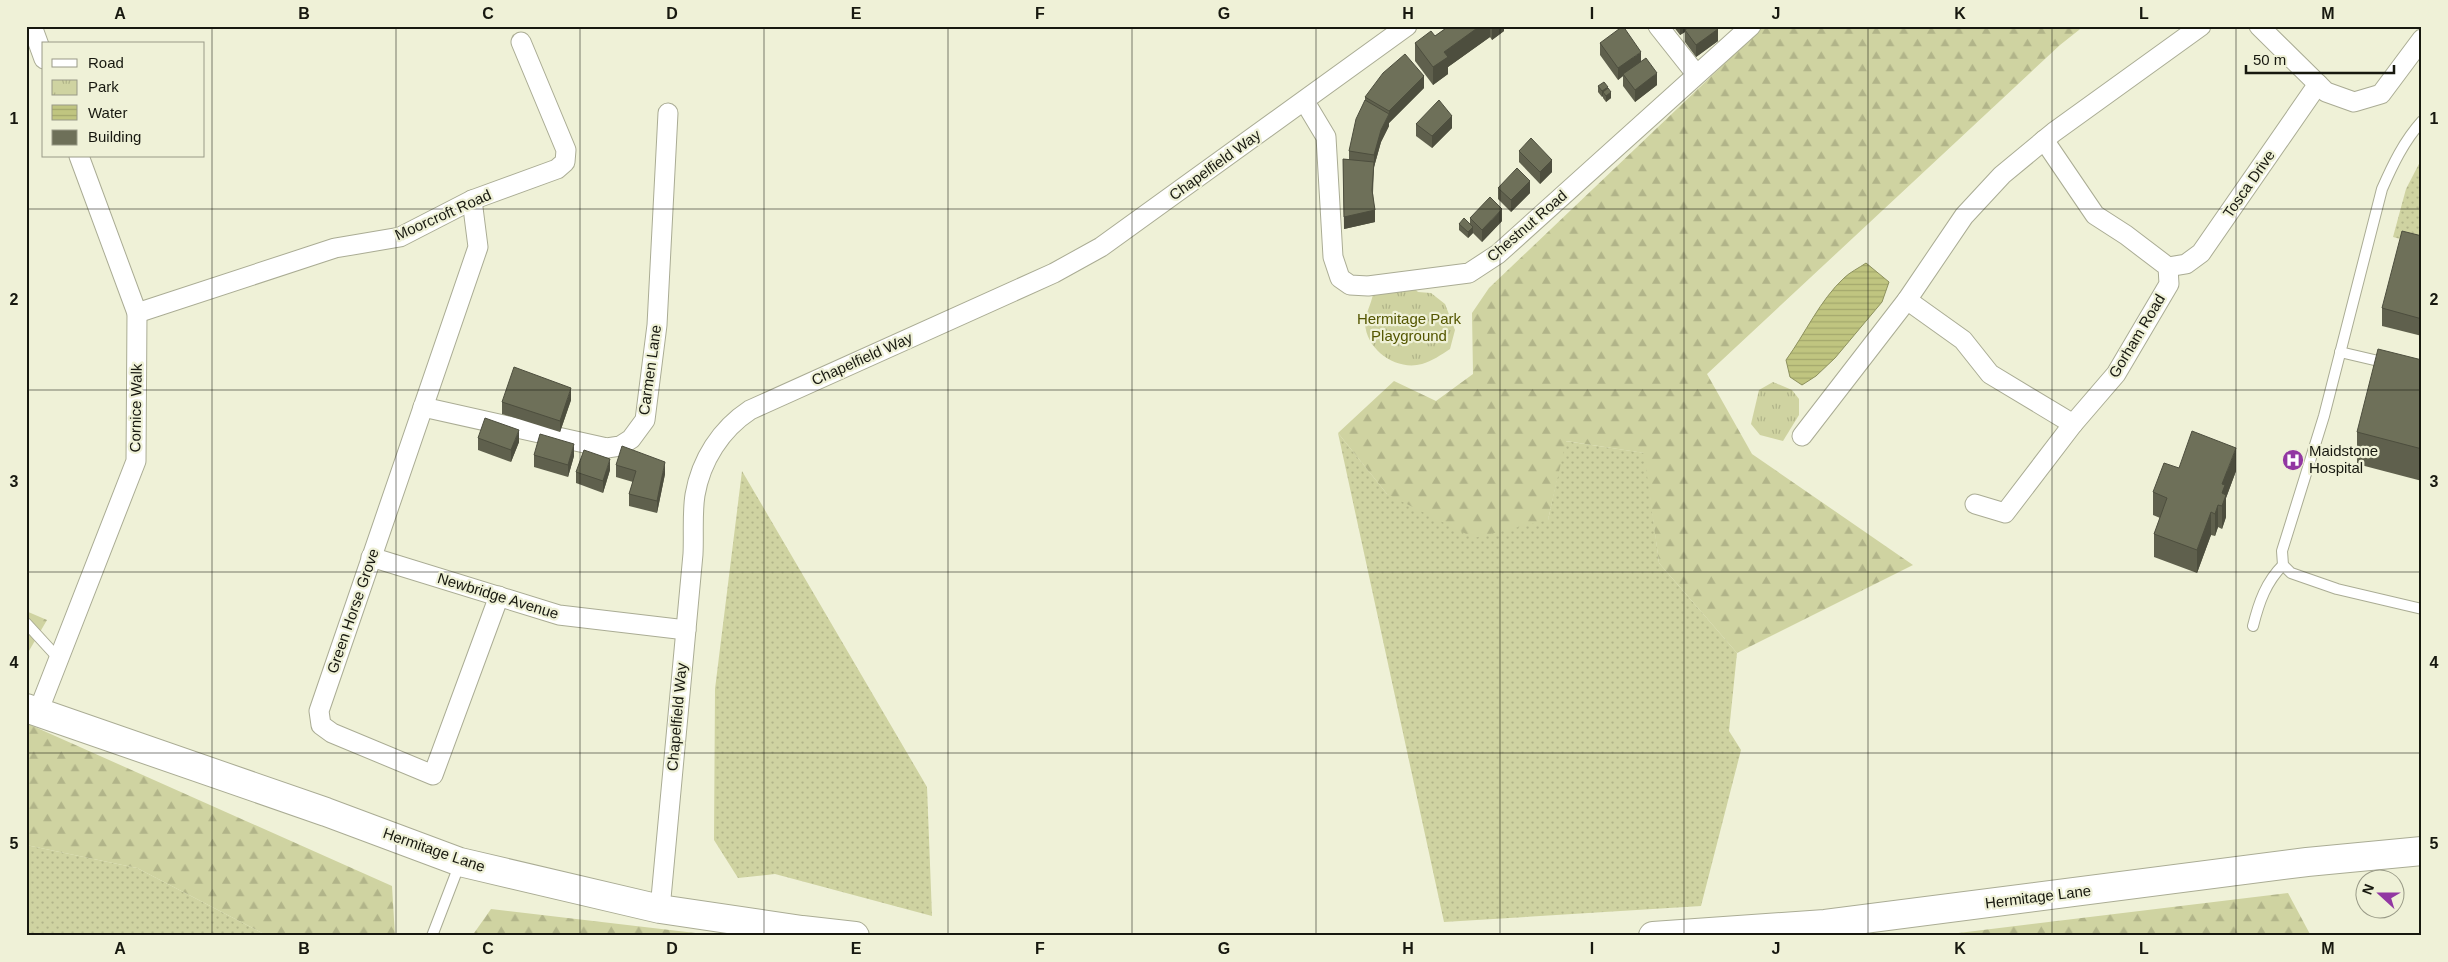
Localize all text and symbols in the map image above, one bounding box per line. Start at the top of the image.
text: A [114,5,126,22]
text: B [298,5,310,22]
text: C [482,5,494,22]
text: D [666,5,678,22]
text: E [851,5,862,22]
text: F [1035,5,1045,22]
text: G [1218,5,1230,22]
text: H [1402,5,1414,22]
text: I [1590,5,1594,22]
text: J [1772,5,1780,22]
text: K [1954,5,1966,22]
text: L [2139,5,2149,22]
text: M [2321,5,2335,22]
legend [42,42,205,158]
scale bar [2246,42,2393,74]
text: 50 m [2253,51,2286,68]
text: Road [88,54,124,71]
text: Park [88,78,119,95]
text: Water [88,104,127,121]
text: 1 [10,110,19,127]
text: 1 [2430,110,2439,127]
street label: Chapelfield Way [1166,125,1264,203]
text: Building [88,128,141,145]
street label: Tosca Drive [2219,147,2278,221]
street label: Moorcroft Road [392,186,493,243]
street label: Chestnut Road [1483,186,1570,265]
text: 2 [10,291,19,308]
street label: Gorham Road [2105,291,2168,381]
text: 2 [2430,291,2439,308]
park label: Hermitage Park Playground [1357,310,1462,344]
street label: Carmen Lane [635,324,664,416]
street label: Chapelfield Way [809,328,915,388]
street label: Cornice Walk [126,363,145,452]
place label: Maidstone Hospital [2309,442,2378,476]
hospital icon: Maidstone Hospital [2281,448,2305,472]
text: 3 [10,473,19,490]
text: 3 [2430,473,2439,490]
street label: Green Horse Grove [323,546,382,675]
street label: Newbridge Avenue [436,569,561,622]
text: 4 [10,654,19,671]
text: 4 [2430,654,2439,671]
street label: Chapelfield Way [663,662,690,772]
street label: Hermitage Lane [381,824,487,875]
text: 5 [10,835,19,852]
text: 5 [2430,835,2439,852]
north arrow [2356,870,2406,920]
street label: Hermitage Lane [1984,882,2092,911]
text: N [2359,882,2377,897]
text: A [114,940,126,957]
text: B [298,940,310,957]
text: C [482,940,494,957]
text: D [666,940,678,957]
text: E [851,940,862,957]
text: F [1035,940,1045,957]
text: G [1218,940,1230,957]
text: H [1402,940,1414,957]
text: I [1590,940,1594,957]
text: J [1772,940,1780,957]
text: K [1954,940,1966,957]
text: L [2139,940,2149,957]
text: M [2321,940,2335,957]

